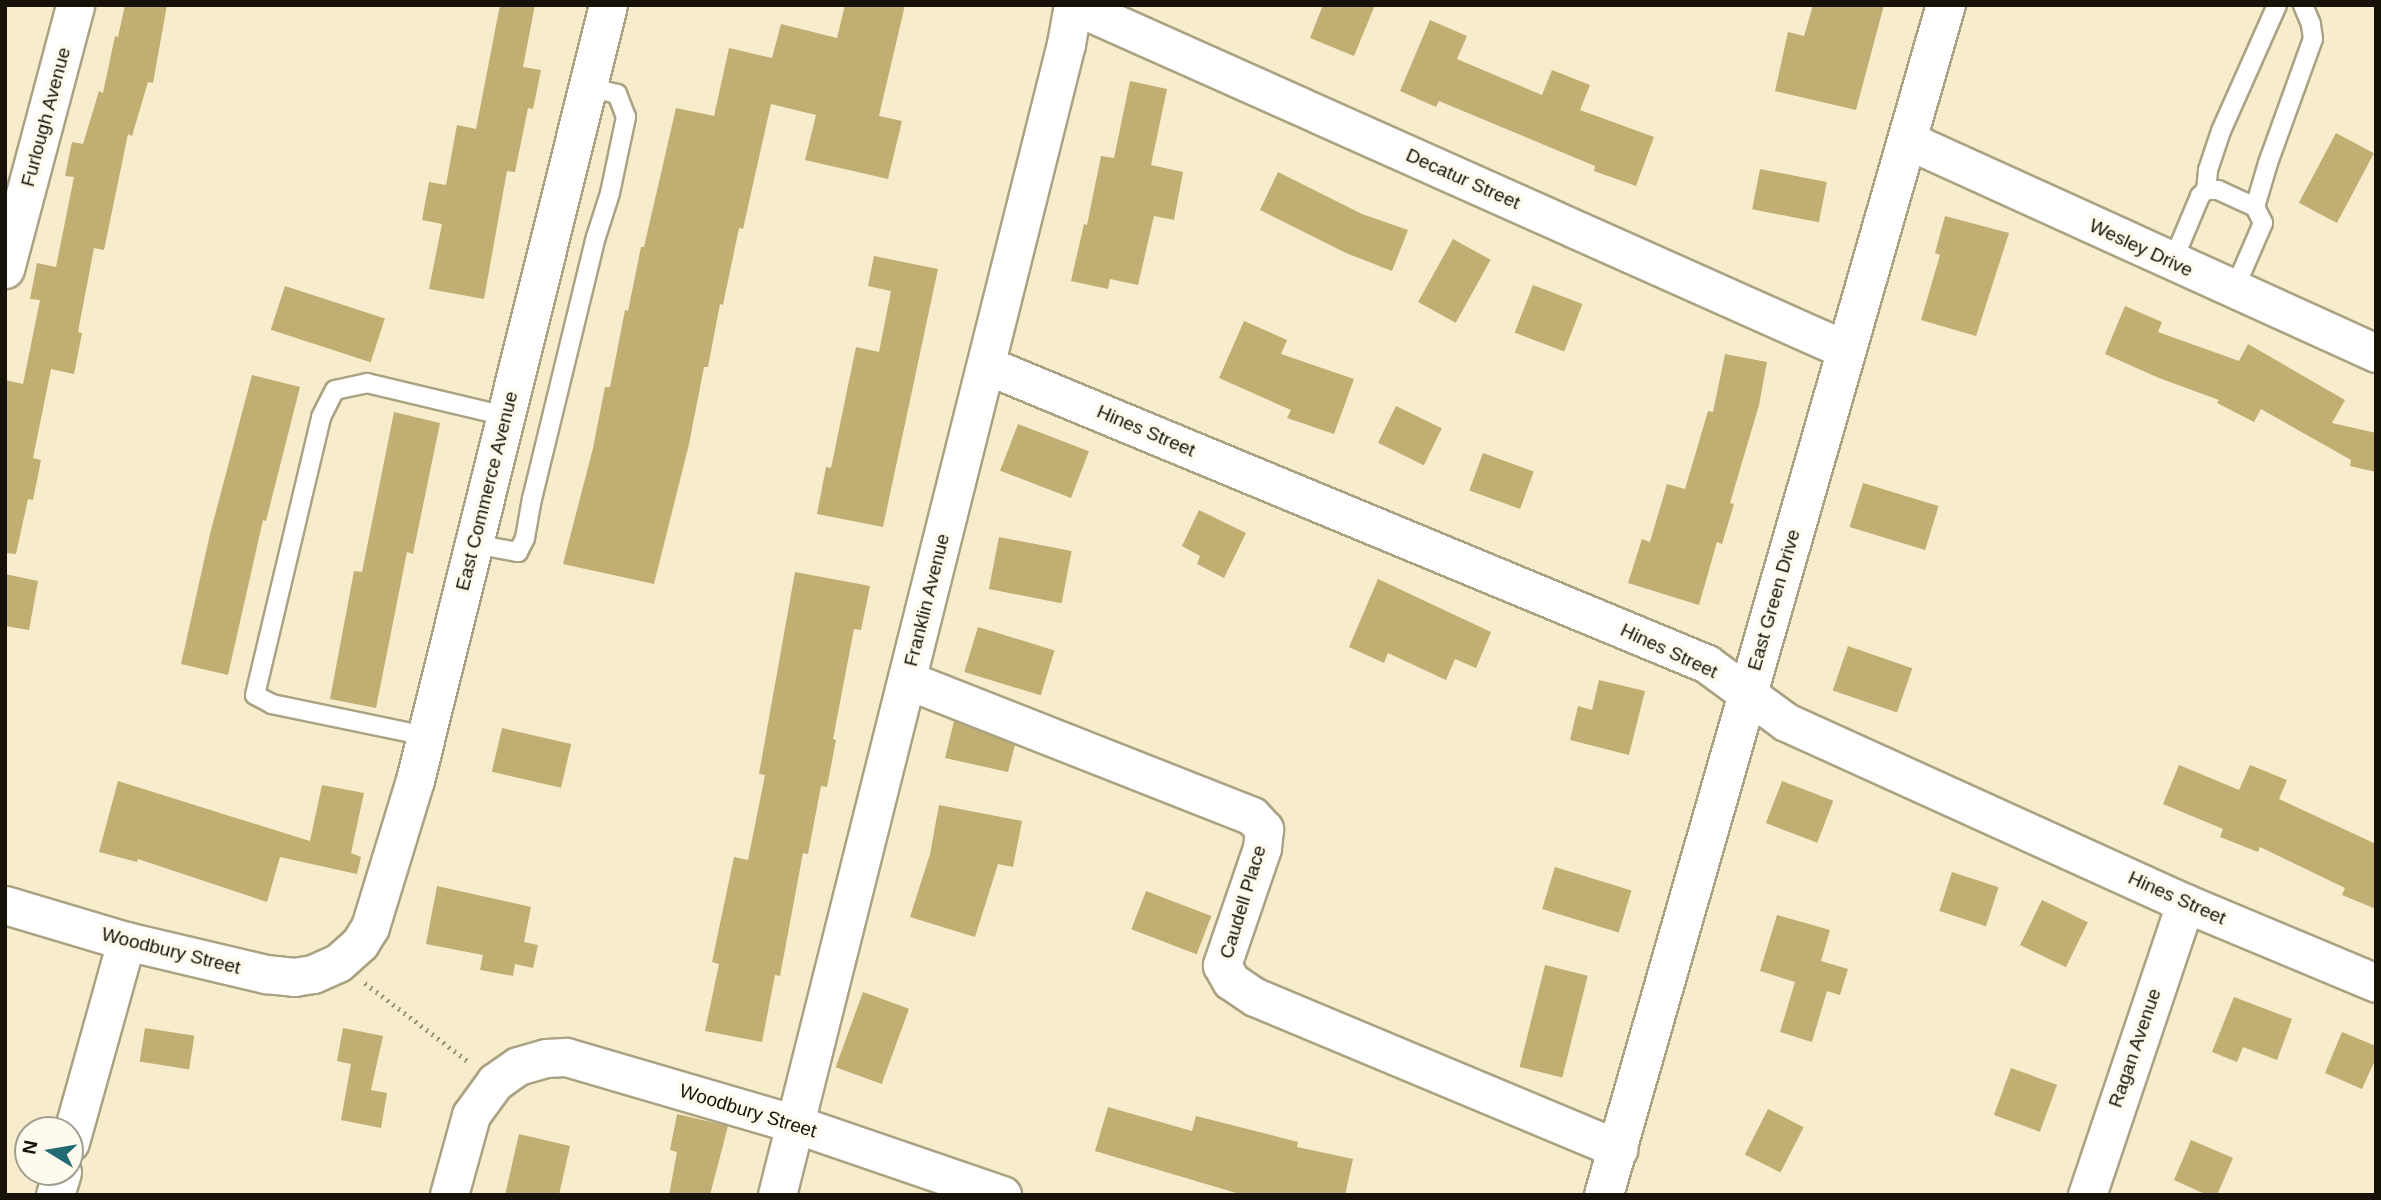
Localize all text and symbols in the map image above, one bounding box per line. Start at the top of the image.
street label: Furlough Avenue [16,44,76,190]
street label: Decatur Street [1402,144,1524,214]
street label: Wesley Drive [2086,214,2196,282]
street label: East Commerce Avenue [451,389,523,593]
street label: Hines Street [1093,400,1199,462]
street label: East Green Drive [1743,527,1805,673]
street label: Franklin Avenue [899,531,955,669]
street label: Hines Street [1617,619,1721,683]
street label: Caudell Place [1215,843,1271,961]
street label: Hines Street [2125,866,2229,930]
street label: Woodbury Street [99,923,243,979]
street label: Ragan Avenue [2104,985,2166,1111]
street label: Woodbury Street [677,1079,819,1143]
north arrow [14,1116,84,1186]
text: N [18,1139,41,1156]

